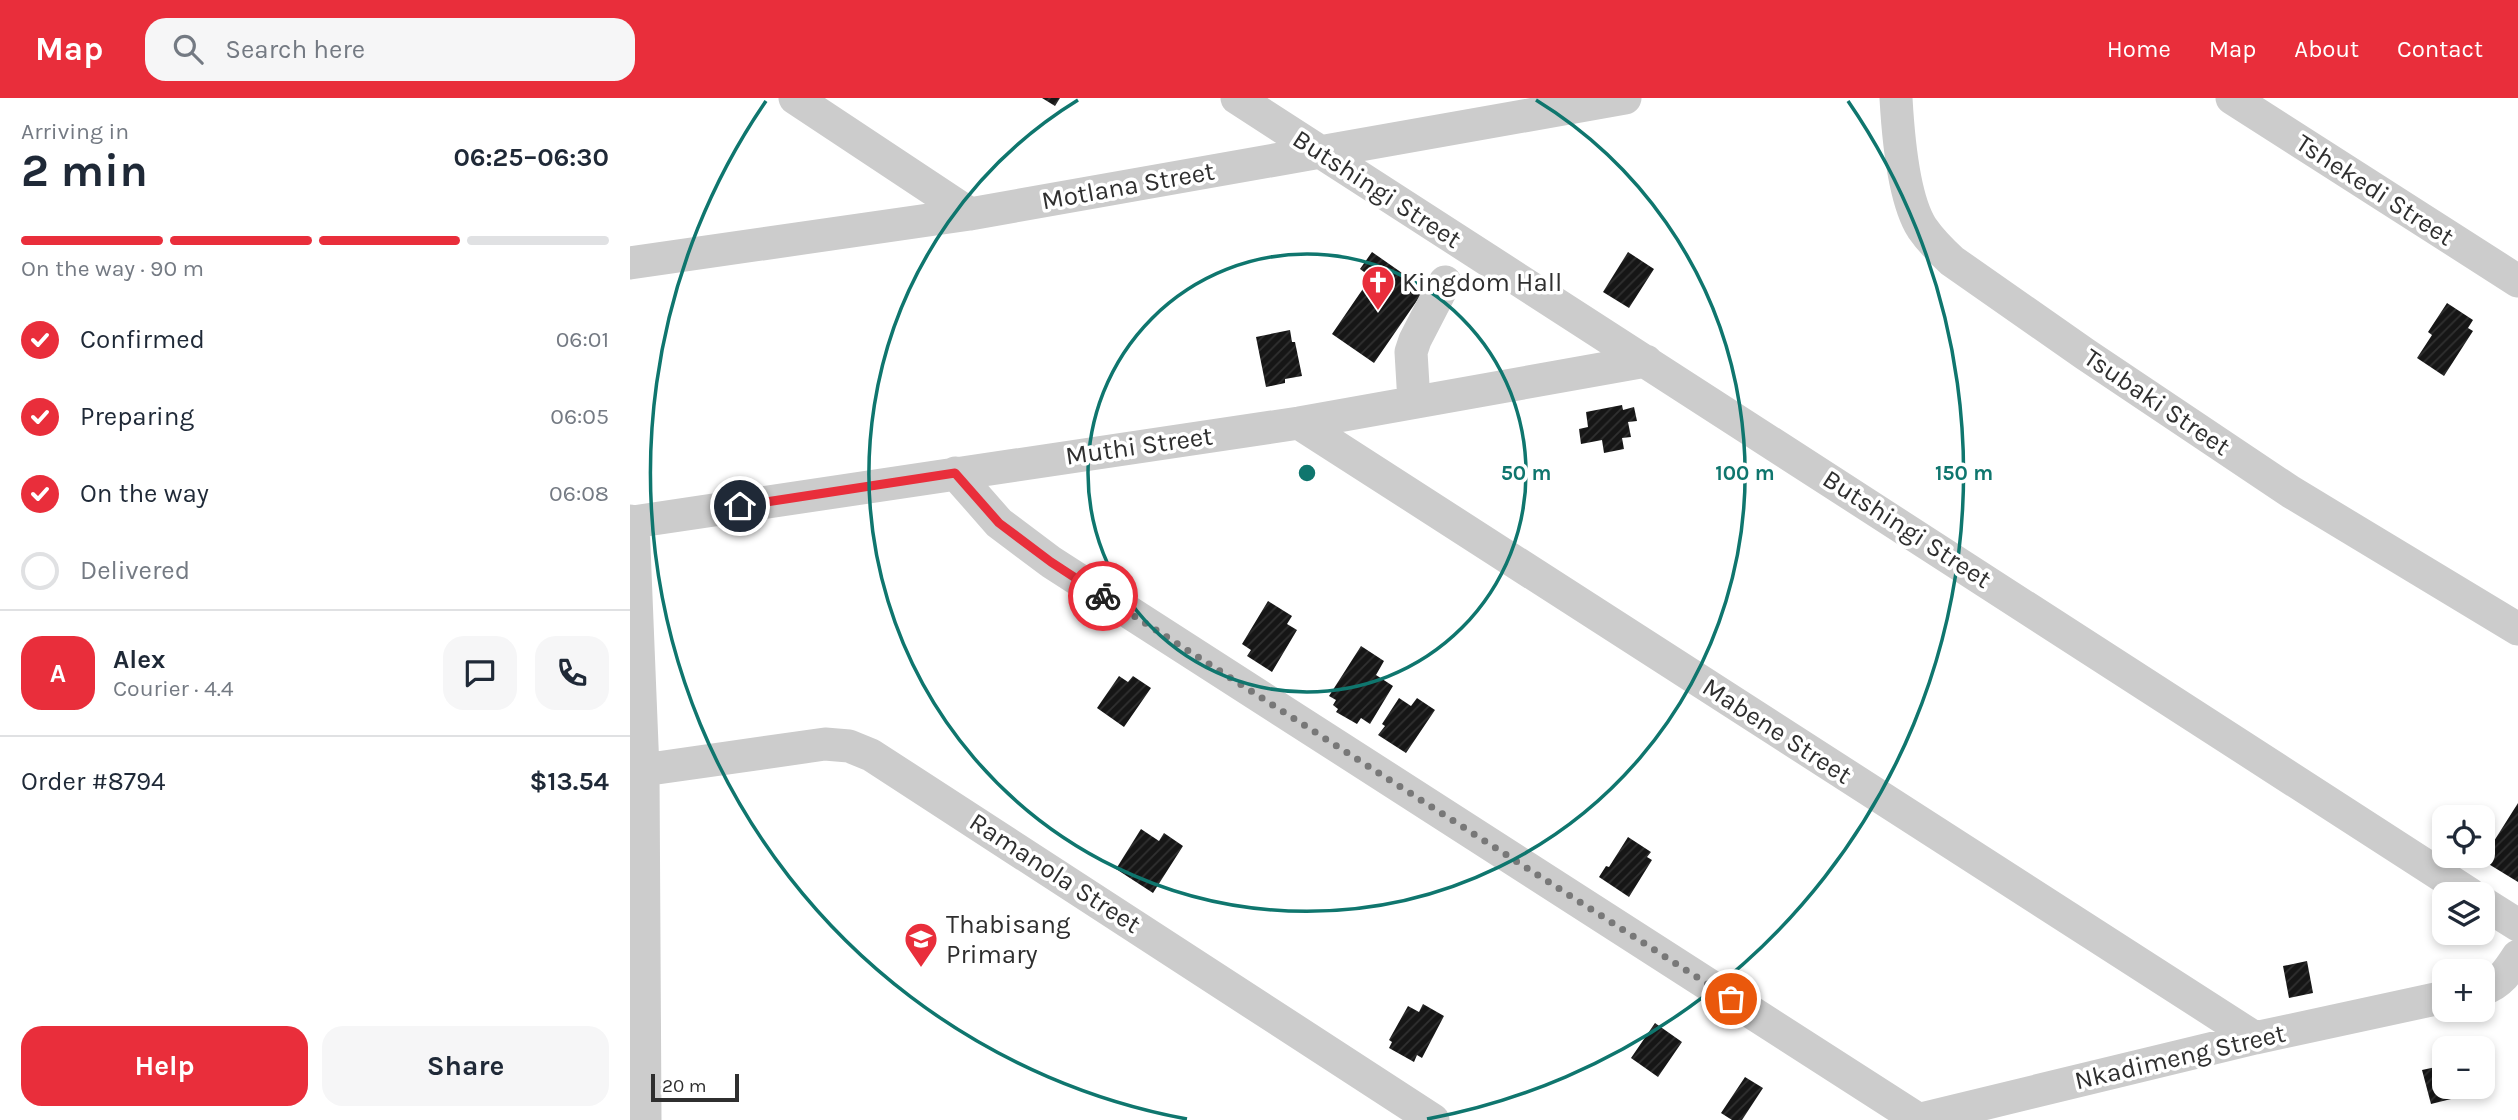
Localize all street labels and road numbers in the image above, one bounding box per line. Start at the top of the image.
street label: Butshingi Street [1287,123,1467,255]
street label: Tshekedi Street [2290,127,2460,253]
street label: Motlana Street [1039,155,1217,216]
street label: Tsubaki Street [2078,342,2236,462]
street label: Muthi Street [1063,420,1215,472]
street label: Butshingi Street [1817,463,1997,595]
street label: Mabene Street [1697,671,1858,791]
street label: Ramanola Street [964,806,1147,940]
street label: Nkadimeng Street [2072,1018,2289,1096]

